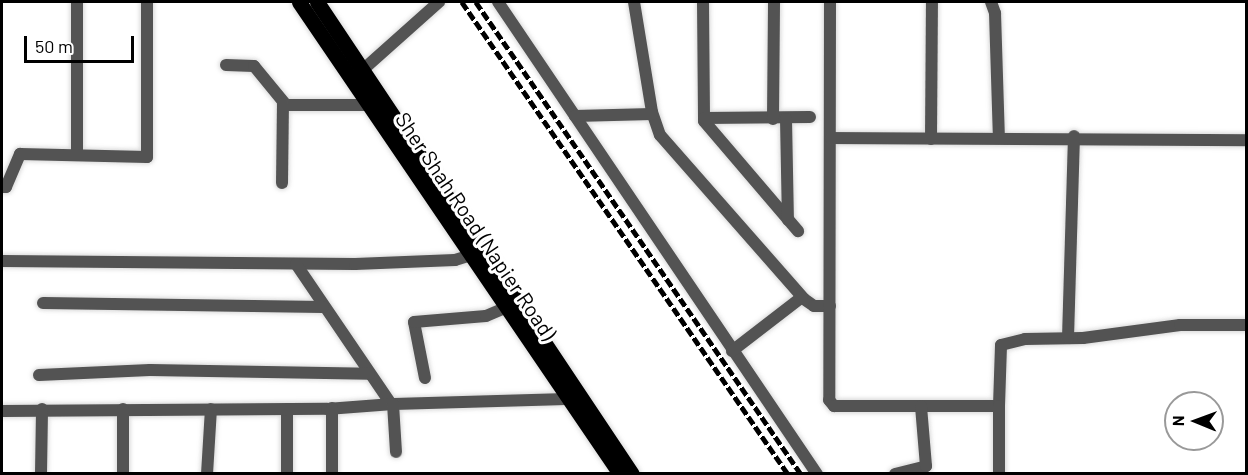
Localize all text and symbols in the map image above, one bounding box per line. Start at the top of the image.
scale bar [27,24,136,62]
text: 50 m [35,35,73,57]
street label: Sher Shah Road (Napier Road) [390,107,562,345]
north arrow [1164,391,1224,451]
text: N [1168,415,1187,426]

